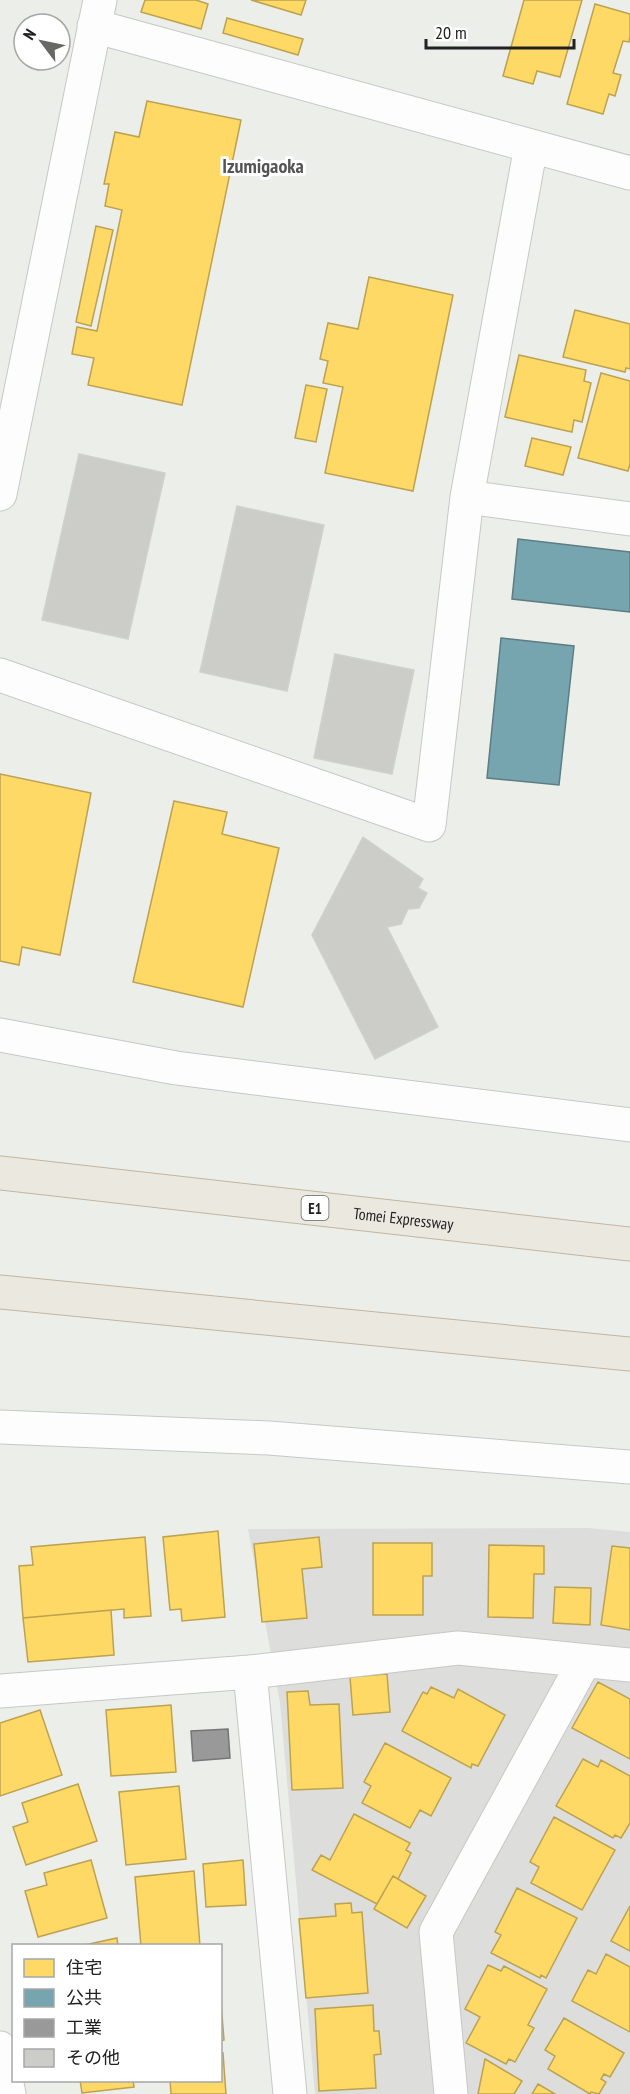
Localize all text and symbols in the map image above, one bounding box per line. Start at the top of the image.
north arrow [12,12,72,72]
scale bar [426,12,574,50]
text: 20 m [435,21,467,44]
text: N [19,25,40,43]
district label: Izumigaoka [222,153,304,179]
road number: E1 [302,1196,328,1220]
street label: Tomei Expressway [352,1203,455,1234]
legend [12,1944,222,2082]
text: 住宅 [66,1956,102,1979]
text: 公共 [66,1986,102,2009]
text: 工業 [66,2016,102,2039]
text: その他 [66,2046,120,2069]

